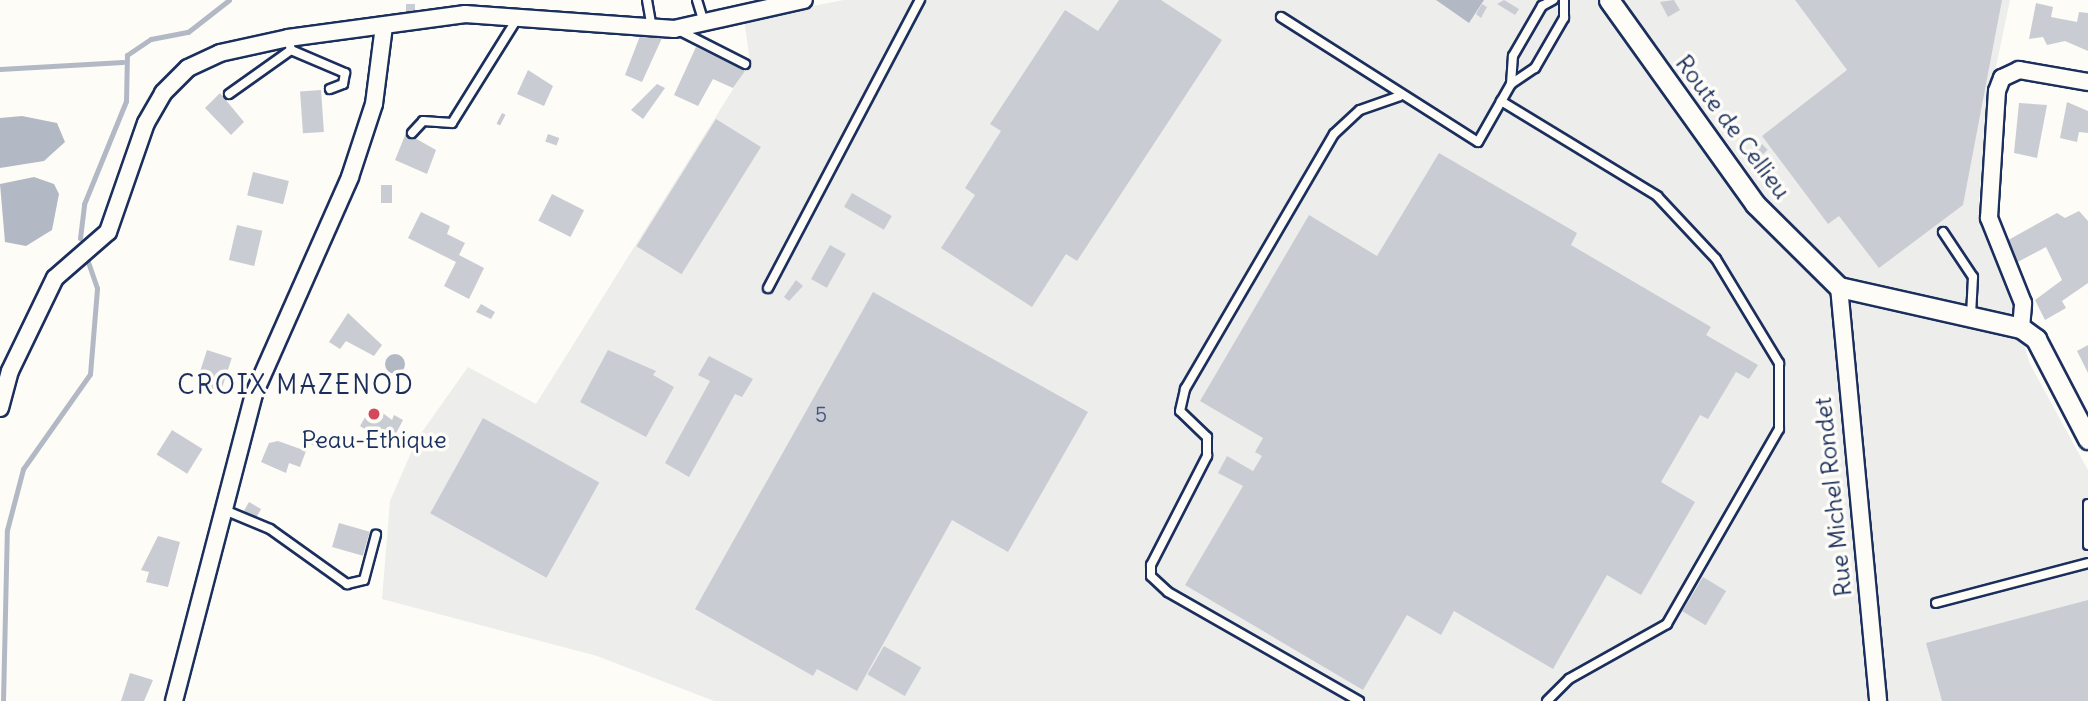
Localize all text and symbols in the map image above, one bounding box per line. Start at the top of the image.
street label: Route de Cellieu [1669,49,1797,205]
district label: CROIX MAZENOD [179,369,413,401]
street label: Rue Michel Rondet [1808,396,1858,598]
house number: 5 [815,402,827,428]
marker: Peau-Ethique [366,406,382,422]
place label: Peau-Ethique [301,426,447,454]

